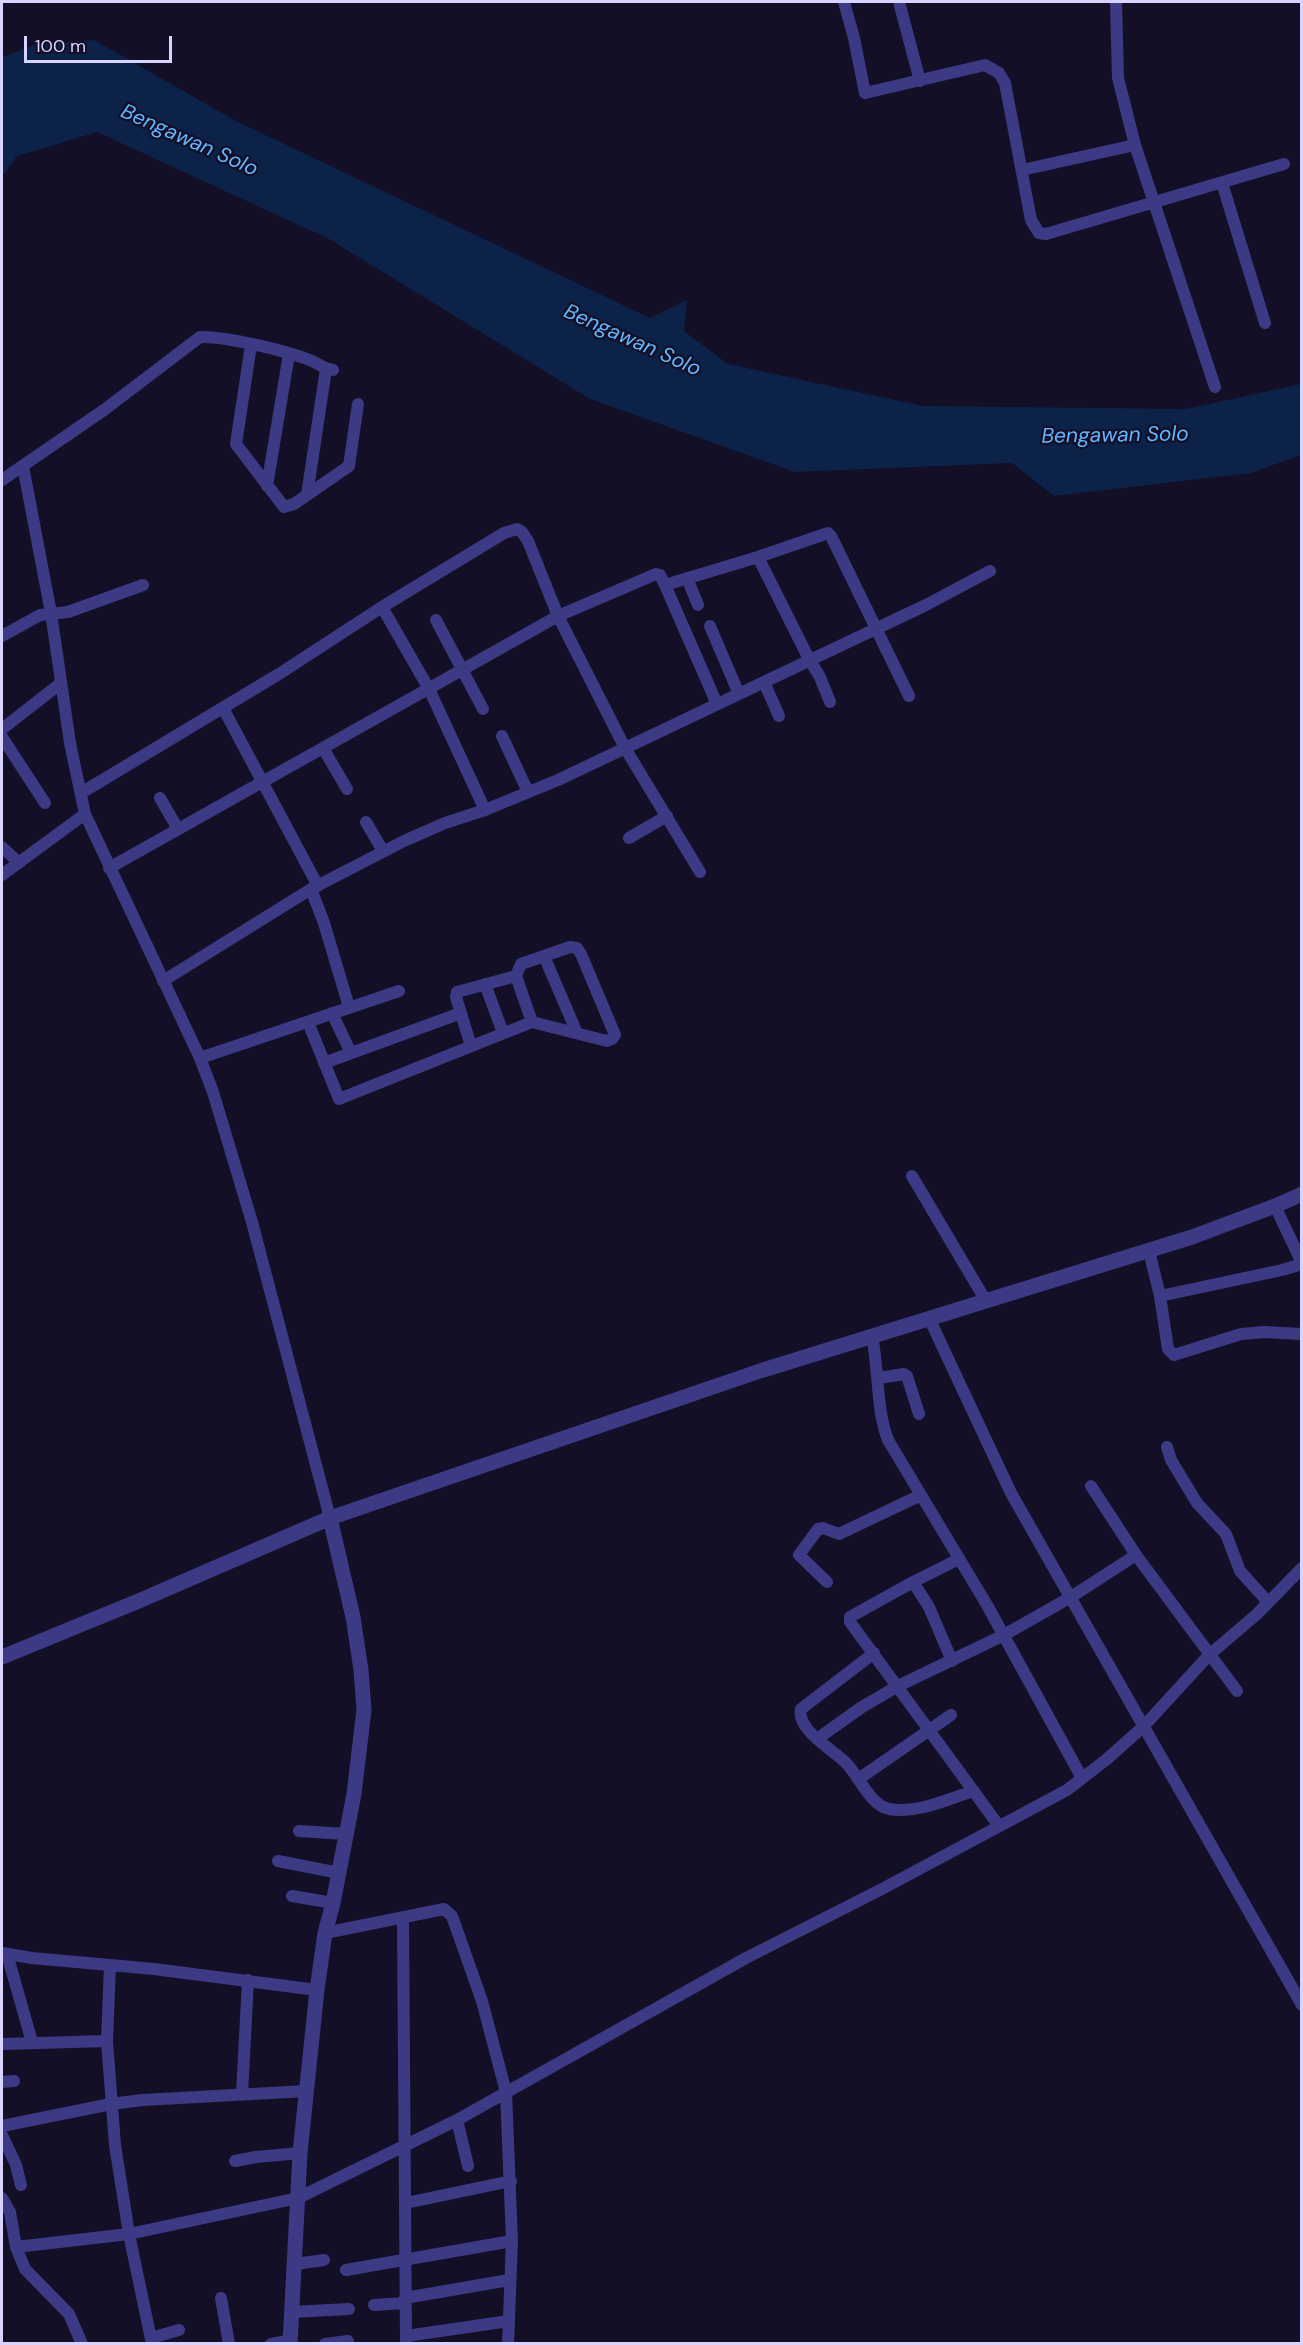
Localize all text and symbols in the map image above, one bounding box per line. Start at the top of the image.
scale bar [27,24,176,62]
text: 100 m [35,34,86,58]
water label: Bengawan Solo [117,100,261,182]
water label: Bengawan Solo [560,300,704,382]
water label: Bengawan Solo [1041,422,1189,450]

